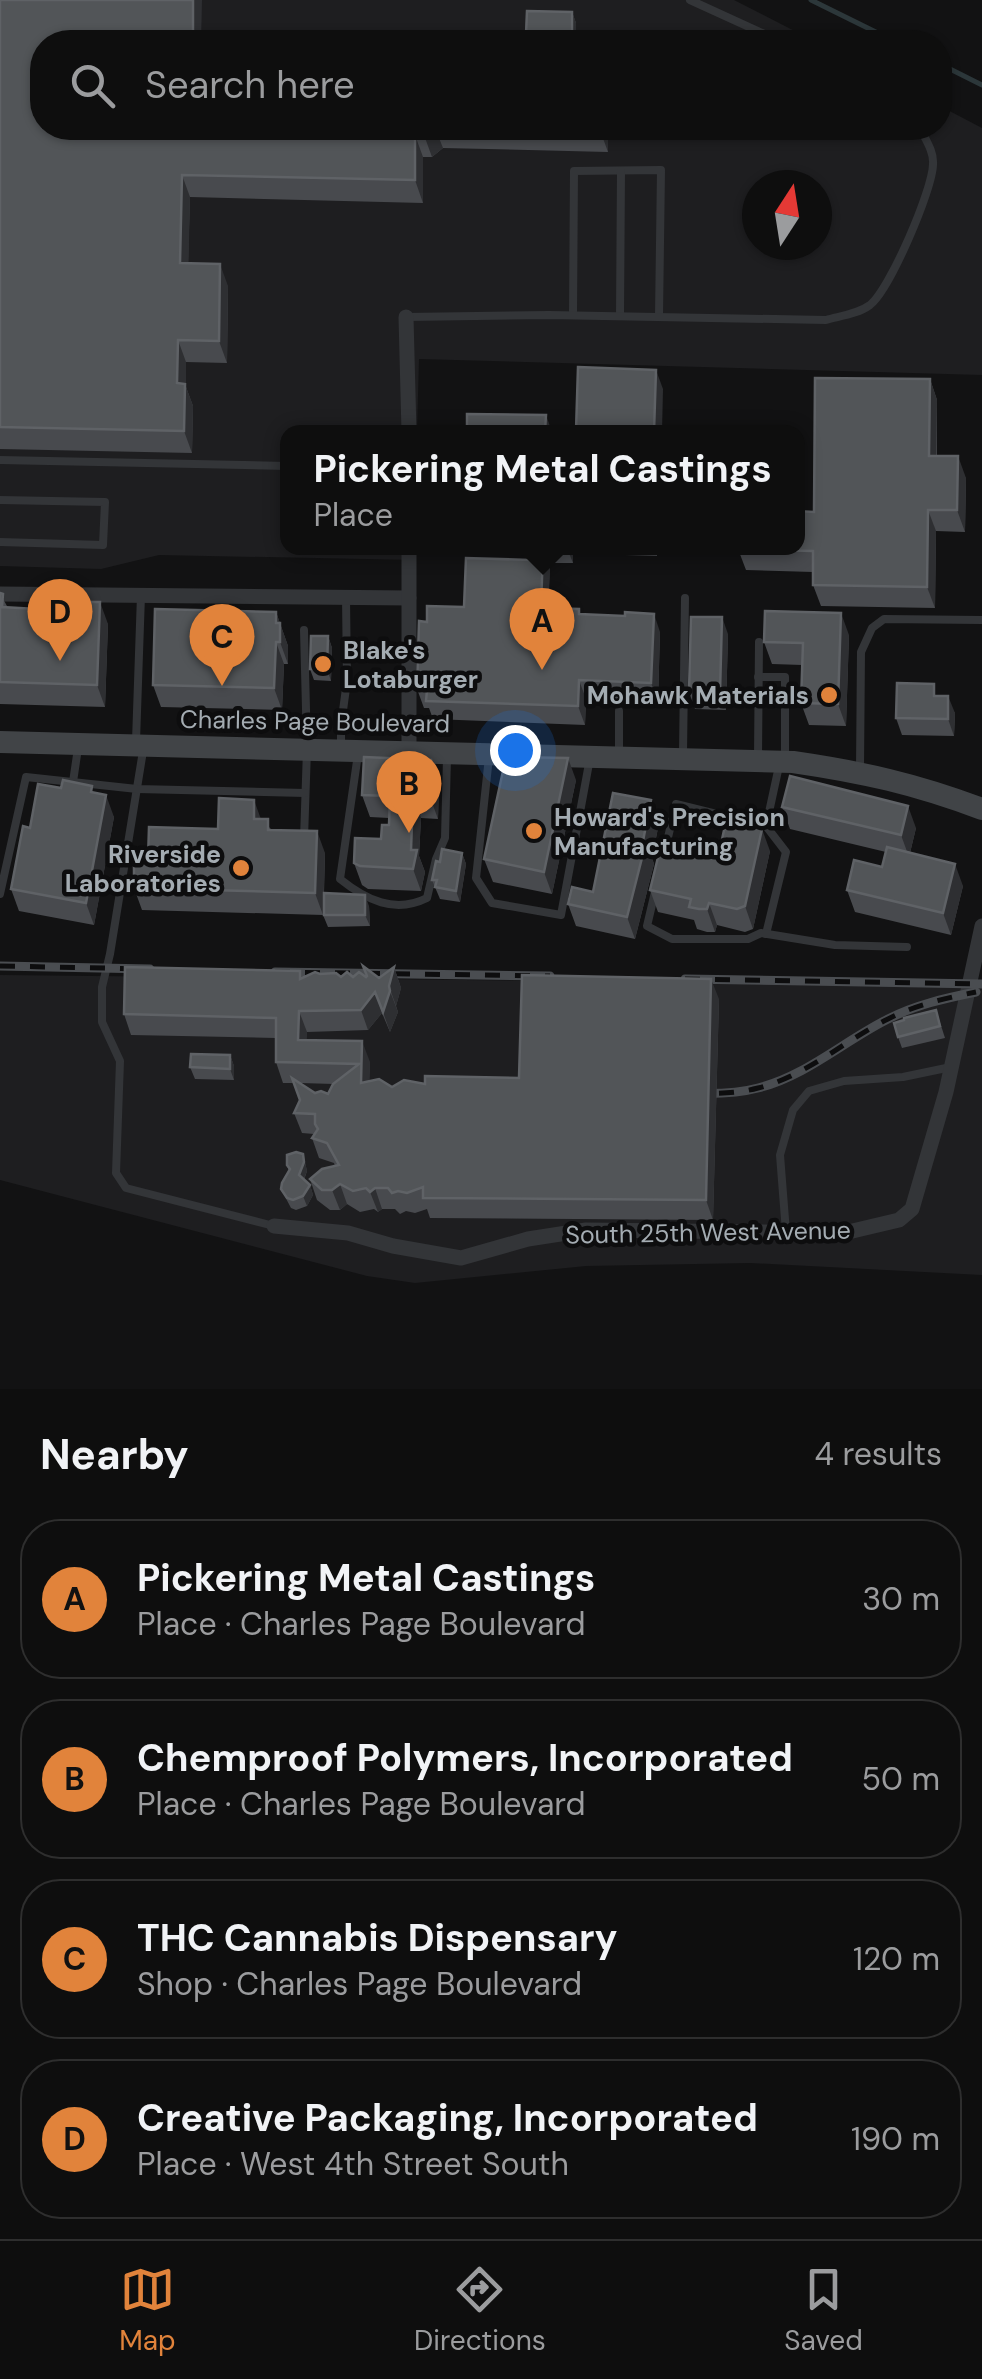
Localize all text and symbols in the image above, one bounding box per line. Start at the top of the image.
search box [30,30,952,140]
icon: search [65,58,120,113]
text: Search here [145,60,355,110]
north arrow [742,170,832,260]
popup [280,425,805,555]
text: Pickering Metal Castings [313,444,772,494]
text: Place [313,494,393,536]
pin: D [28,578,92,661]
pin: A [510,588,574,670]
pin: C [190,604,254,686]
place label: Blake's Lotaburger [343,634,478,696]
marker: Blake's Lotaburger [312,653,334,675]
place label: Mohawk Materials [587,679,809,712]
marker: Mohawk Materials [818,684,840,706]
street label: Charles Page Boulevard [180,703,450,740]
your location [490,725,541,776]
pin: B [376,750,442,833]
place label: Howard's Precision Manufacturing [554,801,785,863]
marker: Howard's Precision Manufacturing [523,820,545,842]
place label: Riverside Laboratories [65,838,221,900]
marker: Riverside Laboratories [230,857,252,879]
street label: South 25th West Avenue [565,1214,851,1251]
text: Nearby [40,1427,189,1482]
text: 4 results [815,1433,942,1475]
text: Pickering Metal Castings [137,1553,595,1603]
text: A [63,1578,86,1620]
text: 30 m [862,1578,940,1620]
text: Place · Charles Page Boulevard [137,1603,586,1645]
text: Chemproof Polymers, Incorporated [137,1733,793,1783]
text: B [64,1758,85,1800]
text: 50 m [862,1758,940,1800]
text: Place · Charles Page Boulevard [137,1783,586,1825]
text: THC Cannabis Dispensary [137,1913,617,1963]
text: C [63,1938,86,1980]
text: 120 m [853,1938,940,1980]
text: Shop · Charles Page Boulevard [137,1963,582,2005]
text: Creative Packaging, Incorporated [137,2093,758,2143]
text: D [63,2118,86,2160]
text: 190 m [851,2118,940,2160]
text: Place · West 4th Street South [137,2143,569,2185]
tab: Map [119,2262,176,2359]
tab: Directions [414,2262,546,2359]
tab: Saved [784,2262,863,2359]

